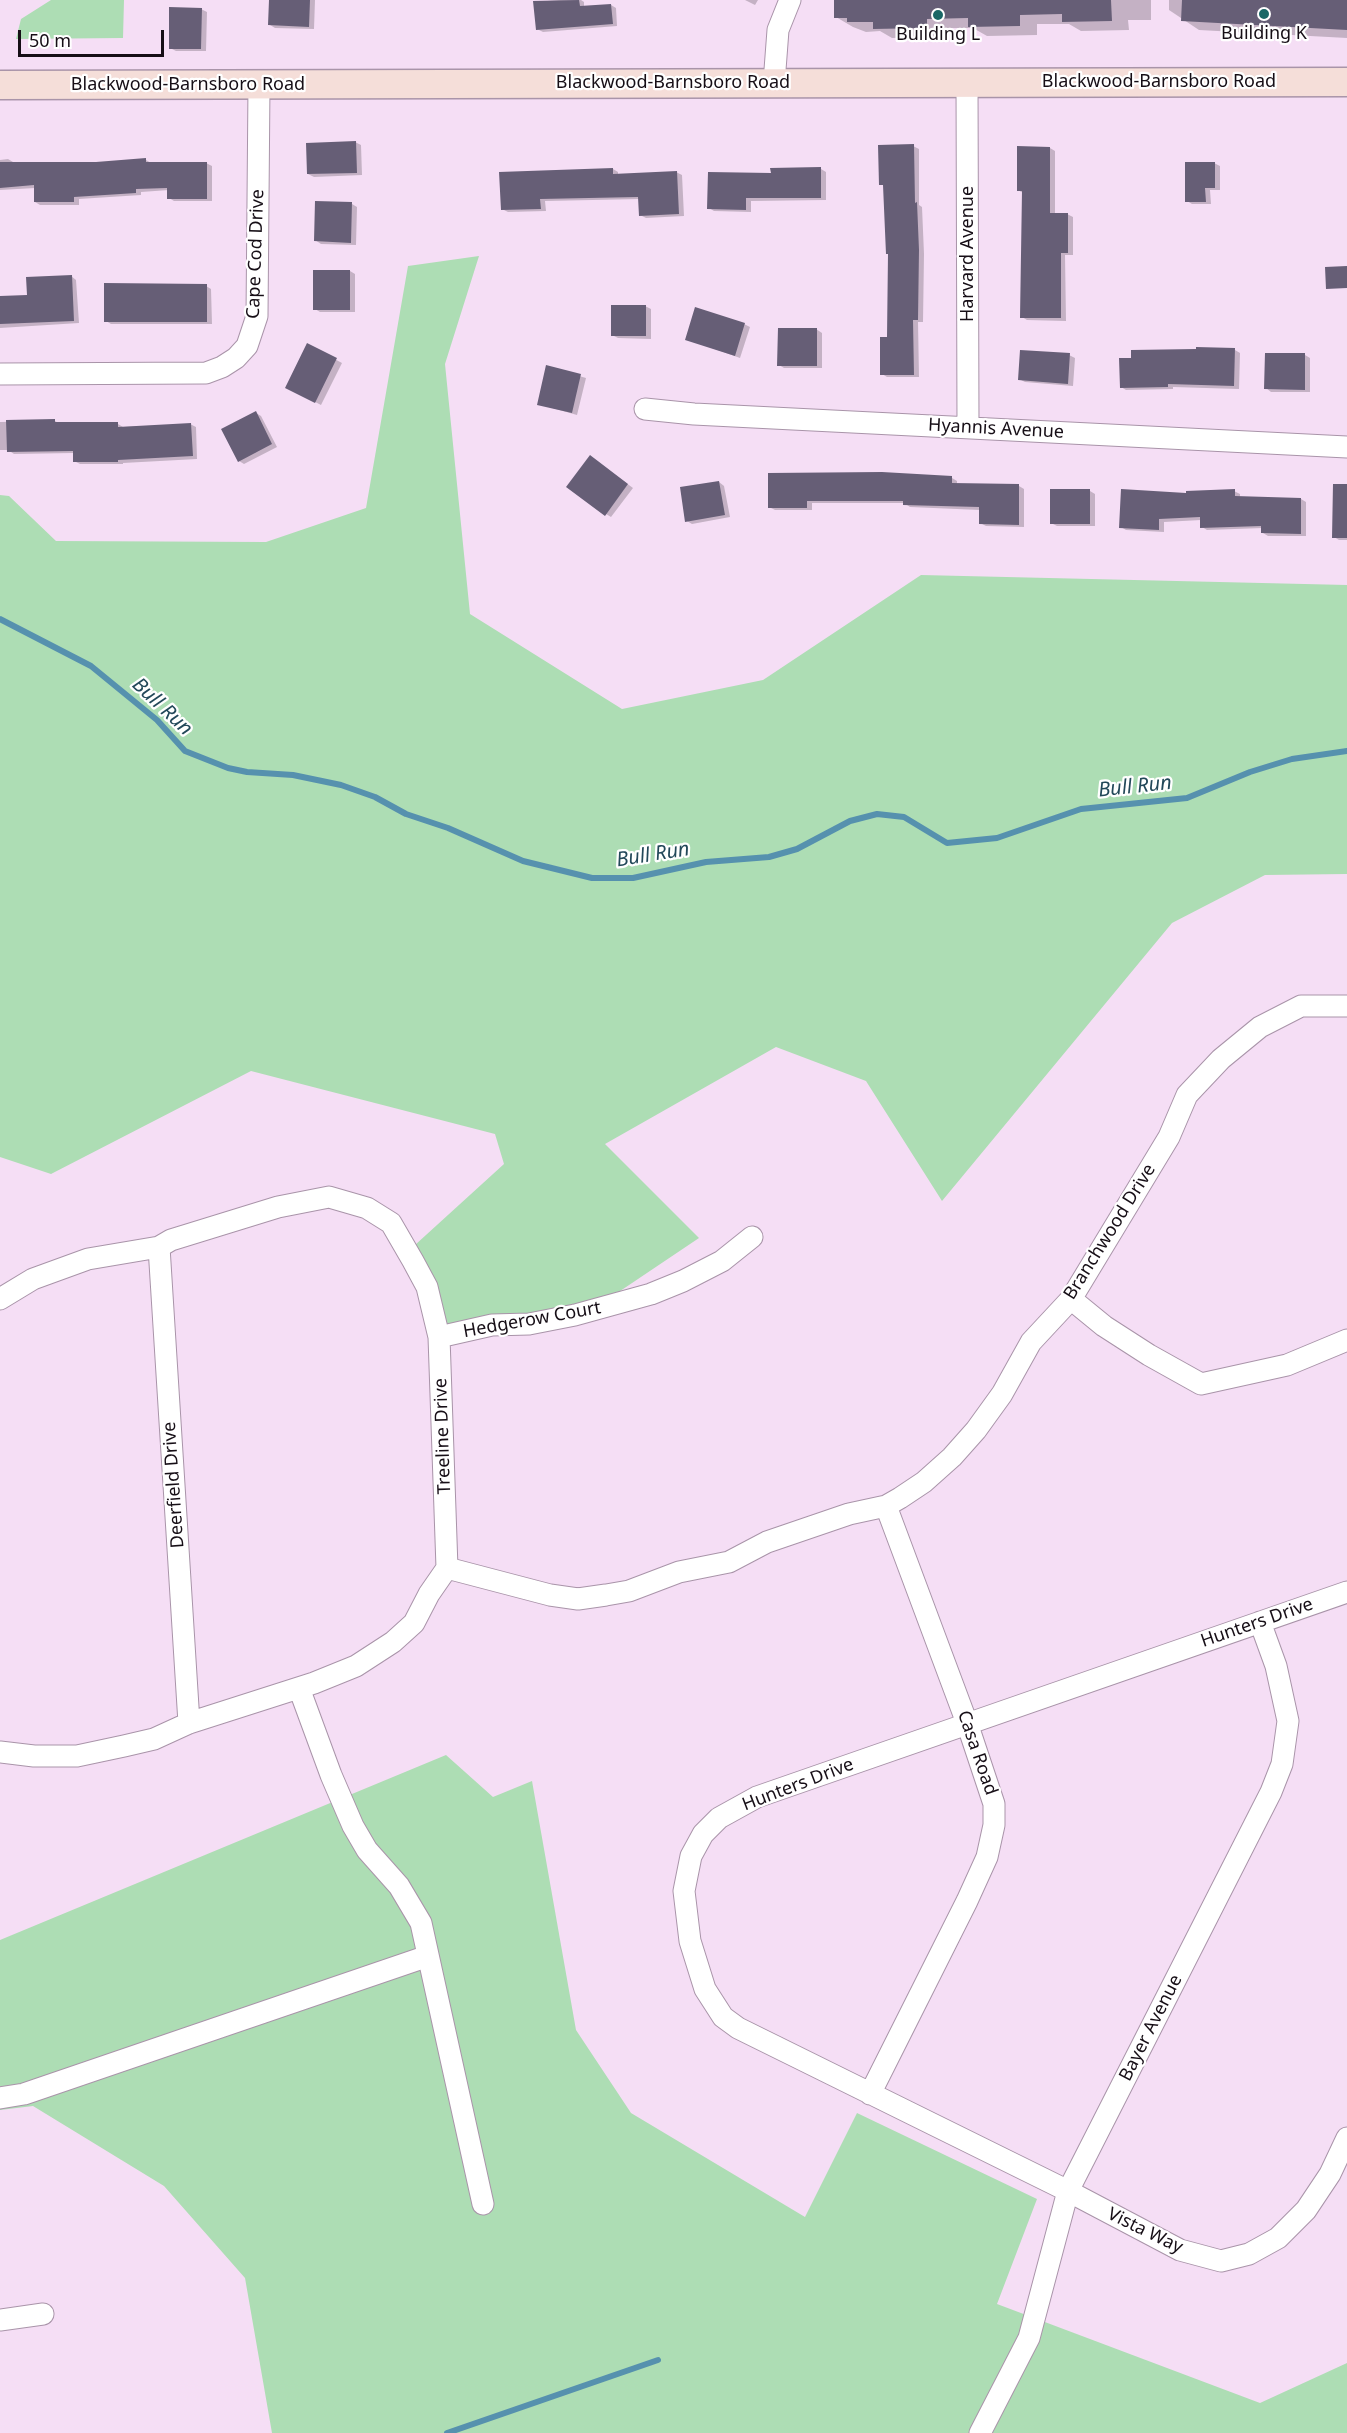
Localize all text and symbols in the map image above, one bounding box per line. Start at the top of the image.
marker: Building K [1257,7,1271,21]
marker: Building L [931,8,945,22]
scale bar [21,18,166,56]
place label: Building K [1221,23,1307,45]
place label: Building L [896,24,980,46]
text: 50 m [29,28,71,52]
street label: Blackwood-Barnsboro Road [1042,71,1276,93]
street label: Blackwood-Barnsboro Road [556,72,790,94]
street label: Blackwood-Barnsboro Road [71,74,305,96]
street label: Harvard Avenue [957,186,979,322]
street label: Cape Cod Drive [243,189,269,319]
street label: Hyannis Avenue [928,415,1064,443]
water label: Bull Run [127,673,197,741]
water label: Bull Run [1097,771,1173,803]
water label: Bull Run [615,837,691,873]
street label: Branchwood Drive [1060,1160,1160,1304]
street label: Hedgerow Court [461,1297,603,1343]
street label: Treeline Drive [430,1378,456,1494]
street label: Deerfield Drive [159,1421,189,1549]
street label: Hunters Drive [1198,1594,1316,1652]
street label: Casa Road [952,1708,1002,1798]
street label: Hunters Drive [739,1754,857,1816]
street label: Bayer Avenue [1115,1971,1187,2085]
street label: Vista Way [1104,2204,1186,2258]

